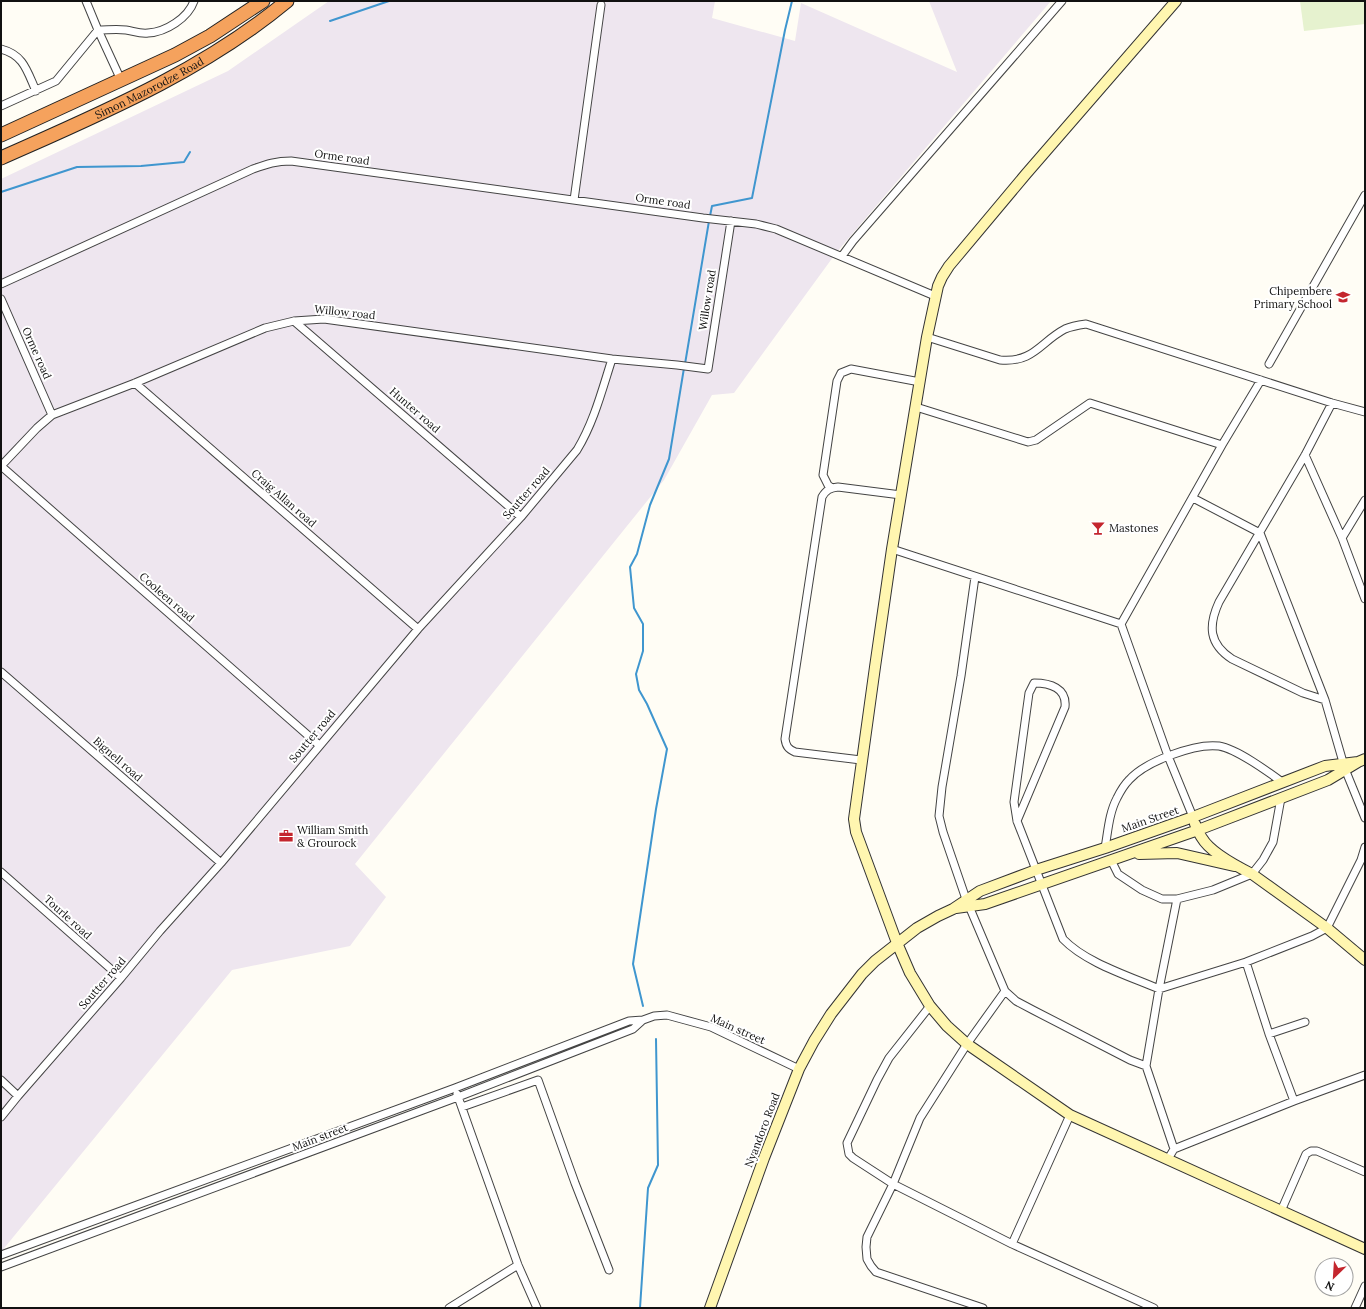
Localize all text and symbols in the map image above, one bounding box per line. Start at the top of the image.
street label: Simon Mazorodze Road [93,54,207,122]
street label: Orme road [314,146,371,168]
street label: Orme road [635,190,692,212]
street label: Willow road [695,268,719,331]
place label: Chipembere Primary School [1254,284,1332,311]
school or university icon: Chipembere Primary School [1335,289,1351,305]
street label: Willow road [314,302,377,322]
street label: Orme road [19,325,55,382]
street label: Hunter road [387,384,444,436]
street label: Soutter road [499,464,553,522]
street label: Craig Allan road [249,466,320,530]
bar icon: Mastones [1090,520,1106,536]
place label: Mastones [1109,521,1158,535]
street label: Cooleen road [137,569,198,625]
street label: Soutter road [286,706,338,765]
street label: Bignell road [90,734,146,785]
street label: Main Street [1120,802,1181,835]
place label: William Smith & Grourock [297,823,369,850]
office icon: William Smith & Grourock [278,828,294,844]
street label: Tourle road [41,892,95,942]
street label: Soutter road [75,954,129,1012]
street label: Main street [708,1011,768,1048]
street label: Nyandoro Road [741,1090,783,1169]
street label: Main street [290,1120,351,1154]
north arrow [1314,1257,1354,1297]
text: N [1323,1278,1337,1294]

